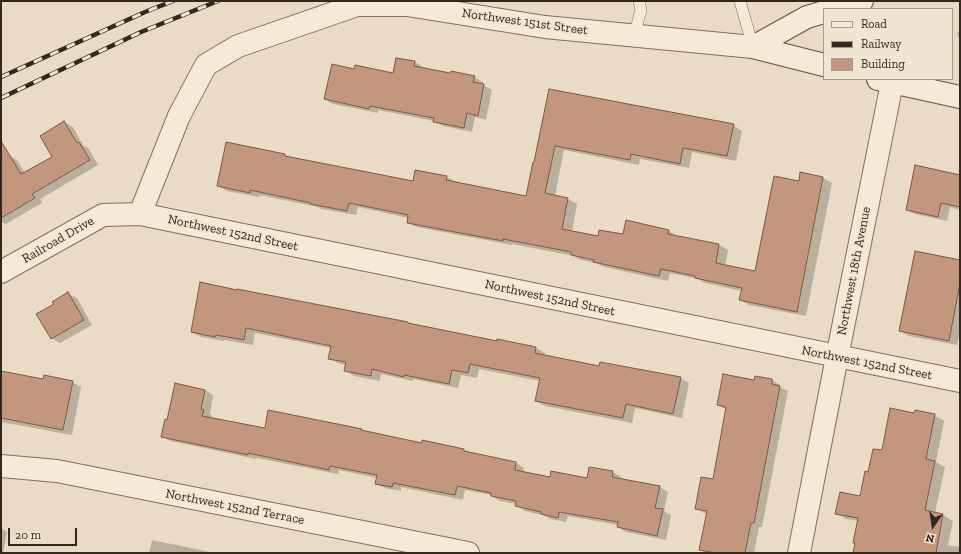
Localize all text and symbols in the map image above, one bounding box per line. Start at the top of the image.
street label: Northwest 151st Street [461,5,589,39]
legend [823,8,953,80]
text: Road [861,17,887,31]
text: Railway [861,37,902,51]
text: Building [861,57,905,71]
street label: Northwest 18th Avenue [834,205,874,337]
street label: Northwest 152nd Street [166,212,300,254]
street label: Railroad Drive [19,213,97,267]
street label: Northwest 152nd Street [483,277,617,319]
street label: Northwest 152nd Street [800,343,934,383]
street label: Northwest 152nd Terrace [164,486,306,528]
north arrow [913,506,953,546]
scale bar [10,520,79,546]
text: 20 m [15,528,41,542]
text: N [925,531,936,545]

